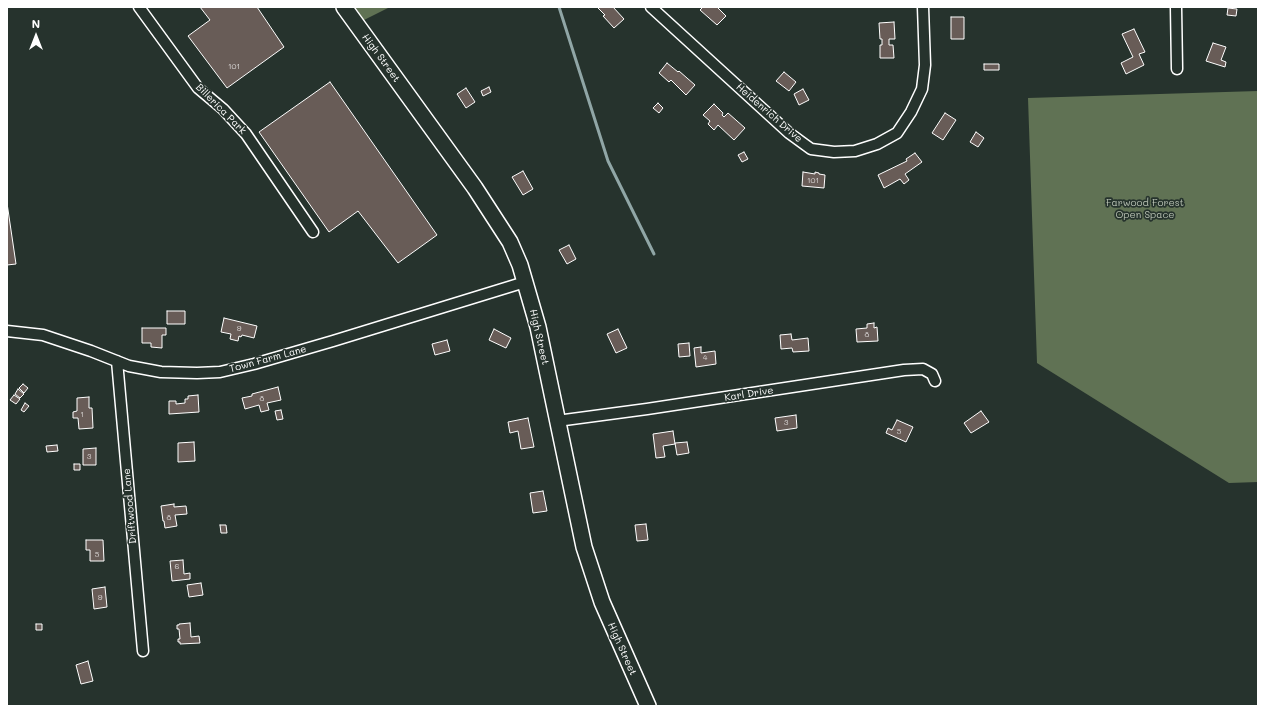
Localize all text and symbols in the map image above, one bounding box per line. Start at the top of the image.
north arrow [16,16,56,56]
text: N [32,16,40,31]
street label: High Street [359,32,403,84]
house number: 101 [228,62,240,72]
street label: Billerica Park [193,81,249,137]
street label: Heidenrich Drive [733,81,805,145]
house number: 101 [807,176,819,186]
park label: Farwood Forest Open Space [1106,197,1184,220]
street label: High Street [527,308,551,366]
house number: 9 [237,324,241,334]
house number: 8 [865,330,869,340]
street label: Town Farm Lane [228,343,308,375]
house number: 4 [703,353,707,363]
street label: Karl Drive [724,384,774,404]
house number: 8 [260,394,264,404]
house number: 1 [80,410,84,420]
house number: 3 [784,418,788,428]
house number: 5 [897,427,901,437]
house number: 3 [87,452,91,462]
street label: Driftwood Lane [121,468,139,544]
house number: 8 [167,513,171,523]
house number: 5 [95,550,99,560]
house number: 6 [175,562,179,572]
house number: 9 [98,593,102,603]
street label: High Street [605,621,639,677]

